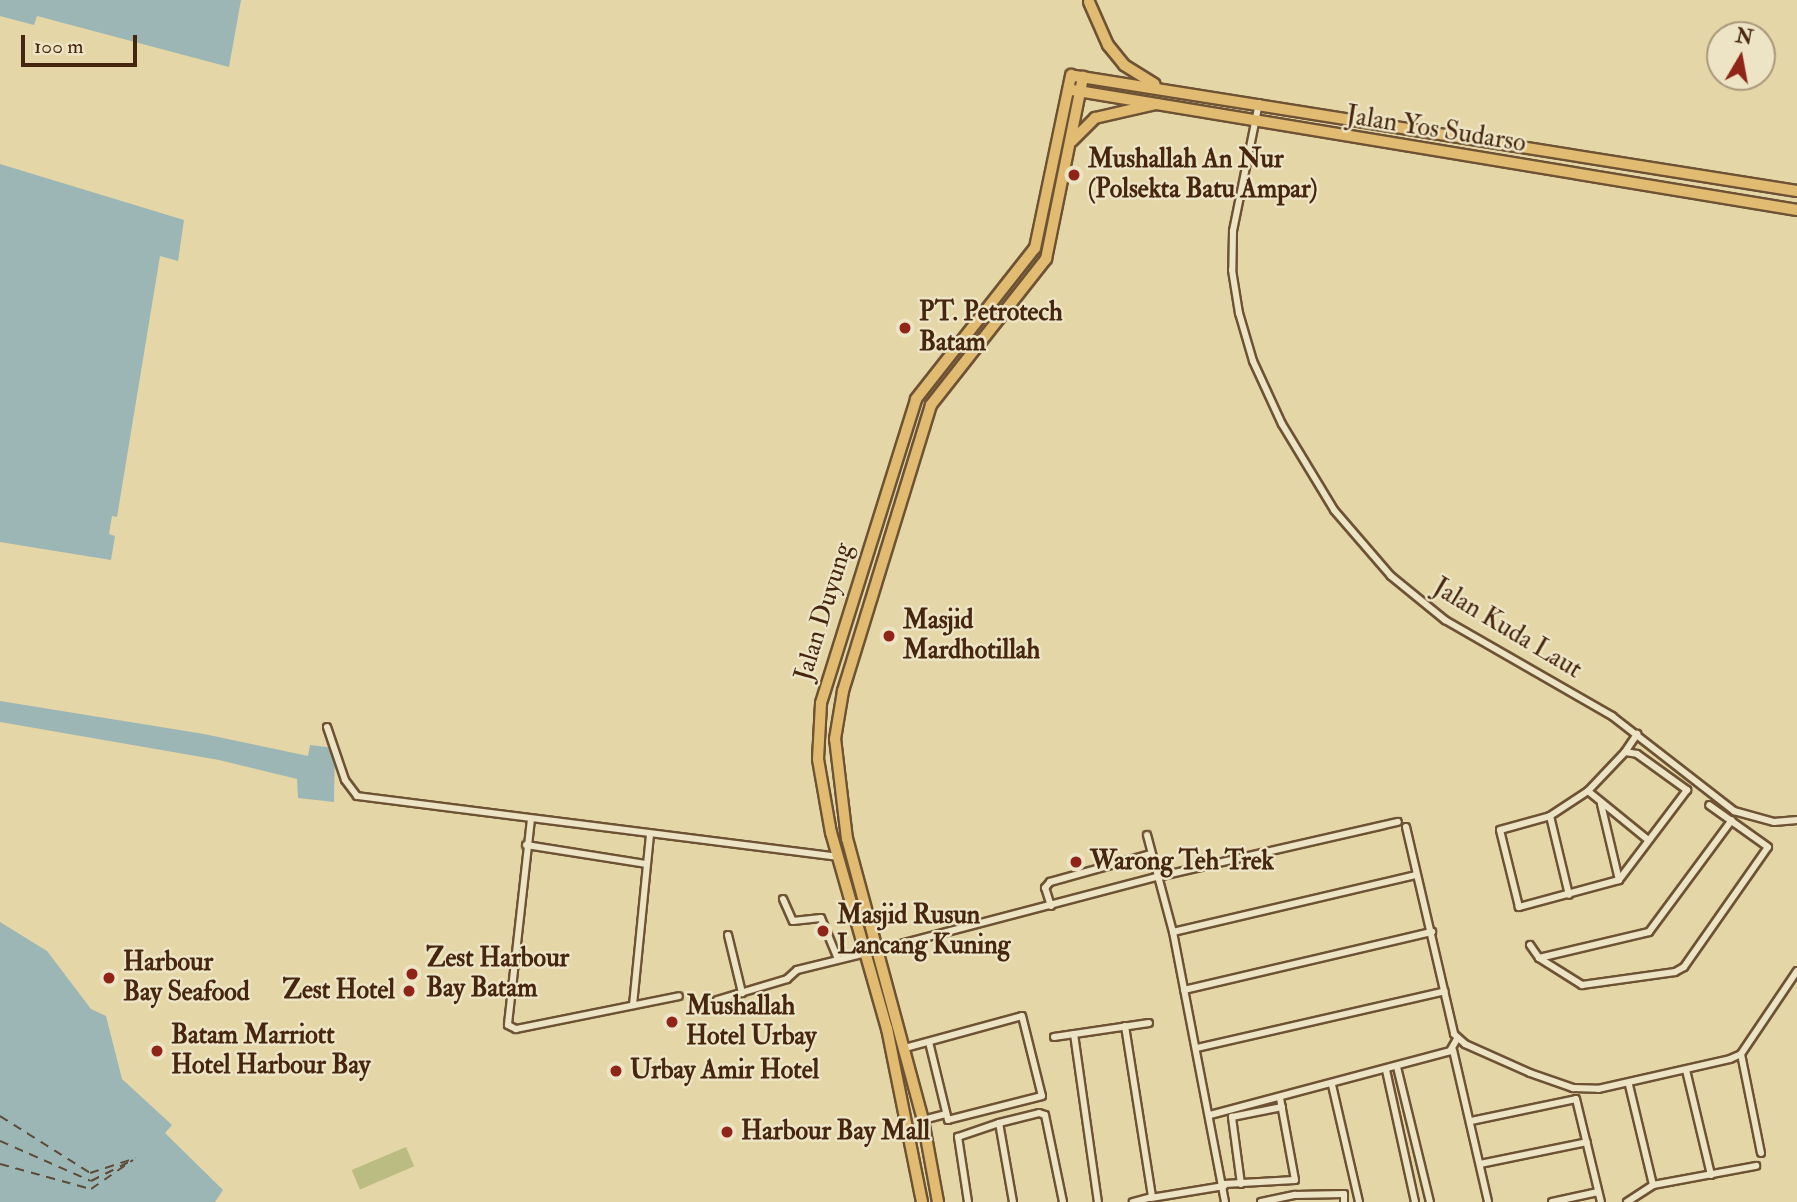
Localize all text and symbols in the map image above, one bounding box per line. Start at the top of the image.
scale bar [24,21,140,65]
north arrow [1706,21,1776,91]
text: N [1734,24,1755,51]
text: 100 m [34,33,84,60]
street label: Jalan Yos Sudarso [1344,100,1528,160]
place label: Mushallah An Nur (Polsekta Batu Ampar) [1088,144,1317,206]
marker: Mushallah An Nur (Polsekta Batu Ampar) [1066,167,1082,183]
place label: PT. Petrotech Batam [919,297,1063,358]
marker: PT. Petrotech Batam [897,320,913,336]
street label: Jalan Duyung [788,539,860,685]
street label: Jalan Kuda Laut [1427,572,1587,686]
place label: Masjid Mardhotillah [903,605,1040,666]
marker: Masjid Mardhotillah [881,628,897,644]
place label: Warong Teh Trek [1090,846,1274,878]
marker: Warong Teh Trek [1068,854,1084,870]
place label: Masjid Rusun Lancang Kuning [837,900,1010,962]
marker: Masjid Rusun Lancang Kuning [815,923,831,939]
place label: Zest Harbour Bay Batam [426,943,569,1004]
place label: Harbour Bay Seafood [123,947,249,1009]
marker: Zest Harbour Bay Batam [404,966,420,982]
marker: Harbour Bay Seafood [101,970,117,986]
place label: Zest Hotel [282,975,395,1007]
marker: Zest Hotel [401,983,417,999]
place label: Mushallah Hotel Urbay [686,991,816,1052]
marker: Mushallah Hotel Urbay [664,1014,680,1030]
place label: Batam Marriott Hotel Harbour Bay [171,1020,370,1082]
marker: Batam Marriott Hotel Harbour Bay [149,1043,165,1059]
place label: Urbay Amir Hotel [630,1055,819,1087]
marker: Urbay Amir Hotel [608,1063,624,1079]
place label: Harbour Bay Mall [741,1116,930,1148]
marker: Harbour Bay Mall [719,1124,735,1140]

